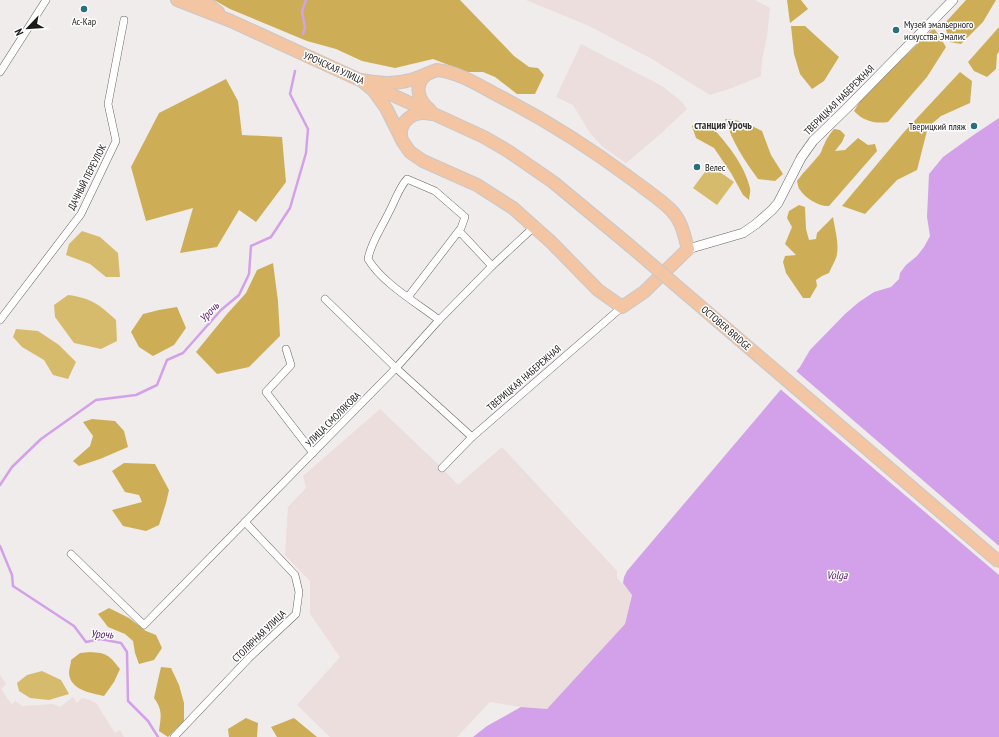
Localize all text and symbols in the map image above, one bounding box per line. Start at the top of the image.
marker: Ас-Кар [79,4,89,14]
north arrow [8,8,48,48]
place label: Ас-Кар [72,15,96,28]
place label: Музей эмальерного искусства Эмалис [904,18,973,43]
marker: Музей эмальерного искусства Эмалис [891,25,901,35]
text: N [11,27,27,38]
street label: УРОЧСКАЯ УЛИЦА [302,49,367,87]
street label: ТВЕРИЦКАЯ НАБЕРЕЖНАЯ [801,62,877,138]
district label: станция Урочь [694,118,752,132]
place label: Тверицкий пляж [909,120,967,133]
marker: Тверицкий пляж [969,121,979,131]
street label: ДАЧНЫЙ ПЕРЕУЛОК [65,142,109,212]
place label: Велес [705,161,726,174]
marker: Велес [692,162,702,172]
water label: Урочь [196,298,222,325]
street label: OCTOBER BRIDGE [698,303,754,353]
street label: ТВЕРИЦКАЯ НАБЕРЕЖНАЯ [484,342,564,414]
street label: УЛИЦА СМОЛЯКОВА [303,389,363,449]
water label: Volga [826,568,848,582]
street label: СТОЛЯРНАЯ УЛИЦА [229,607,289,665]
water label: Урочь [90,627,114,641]

